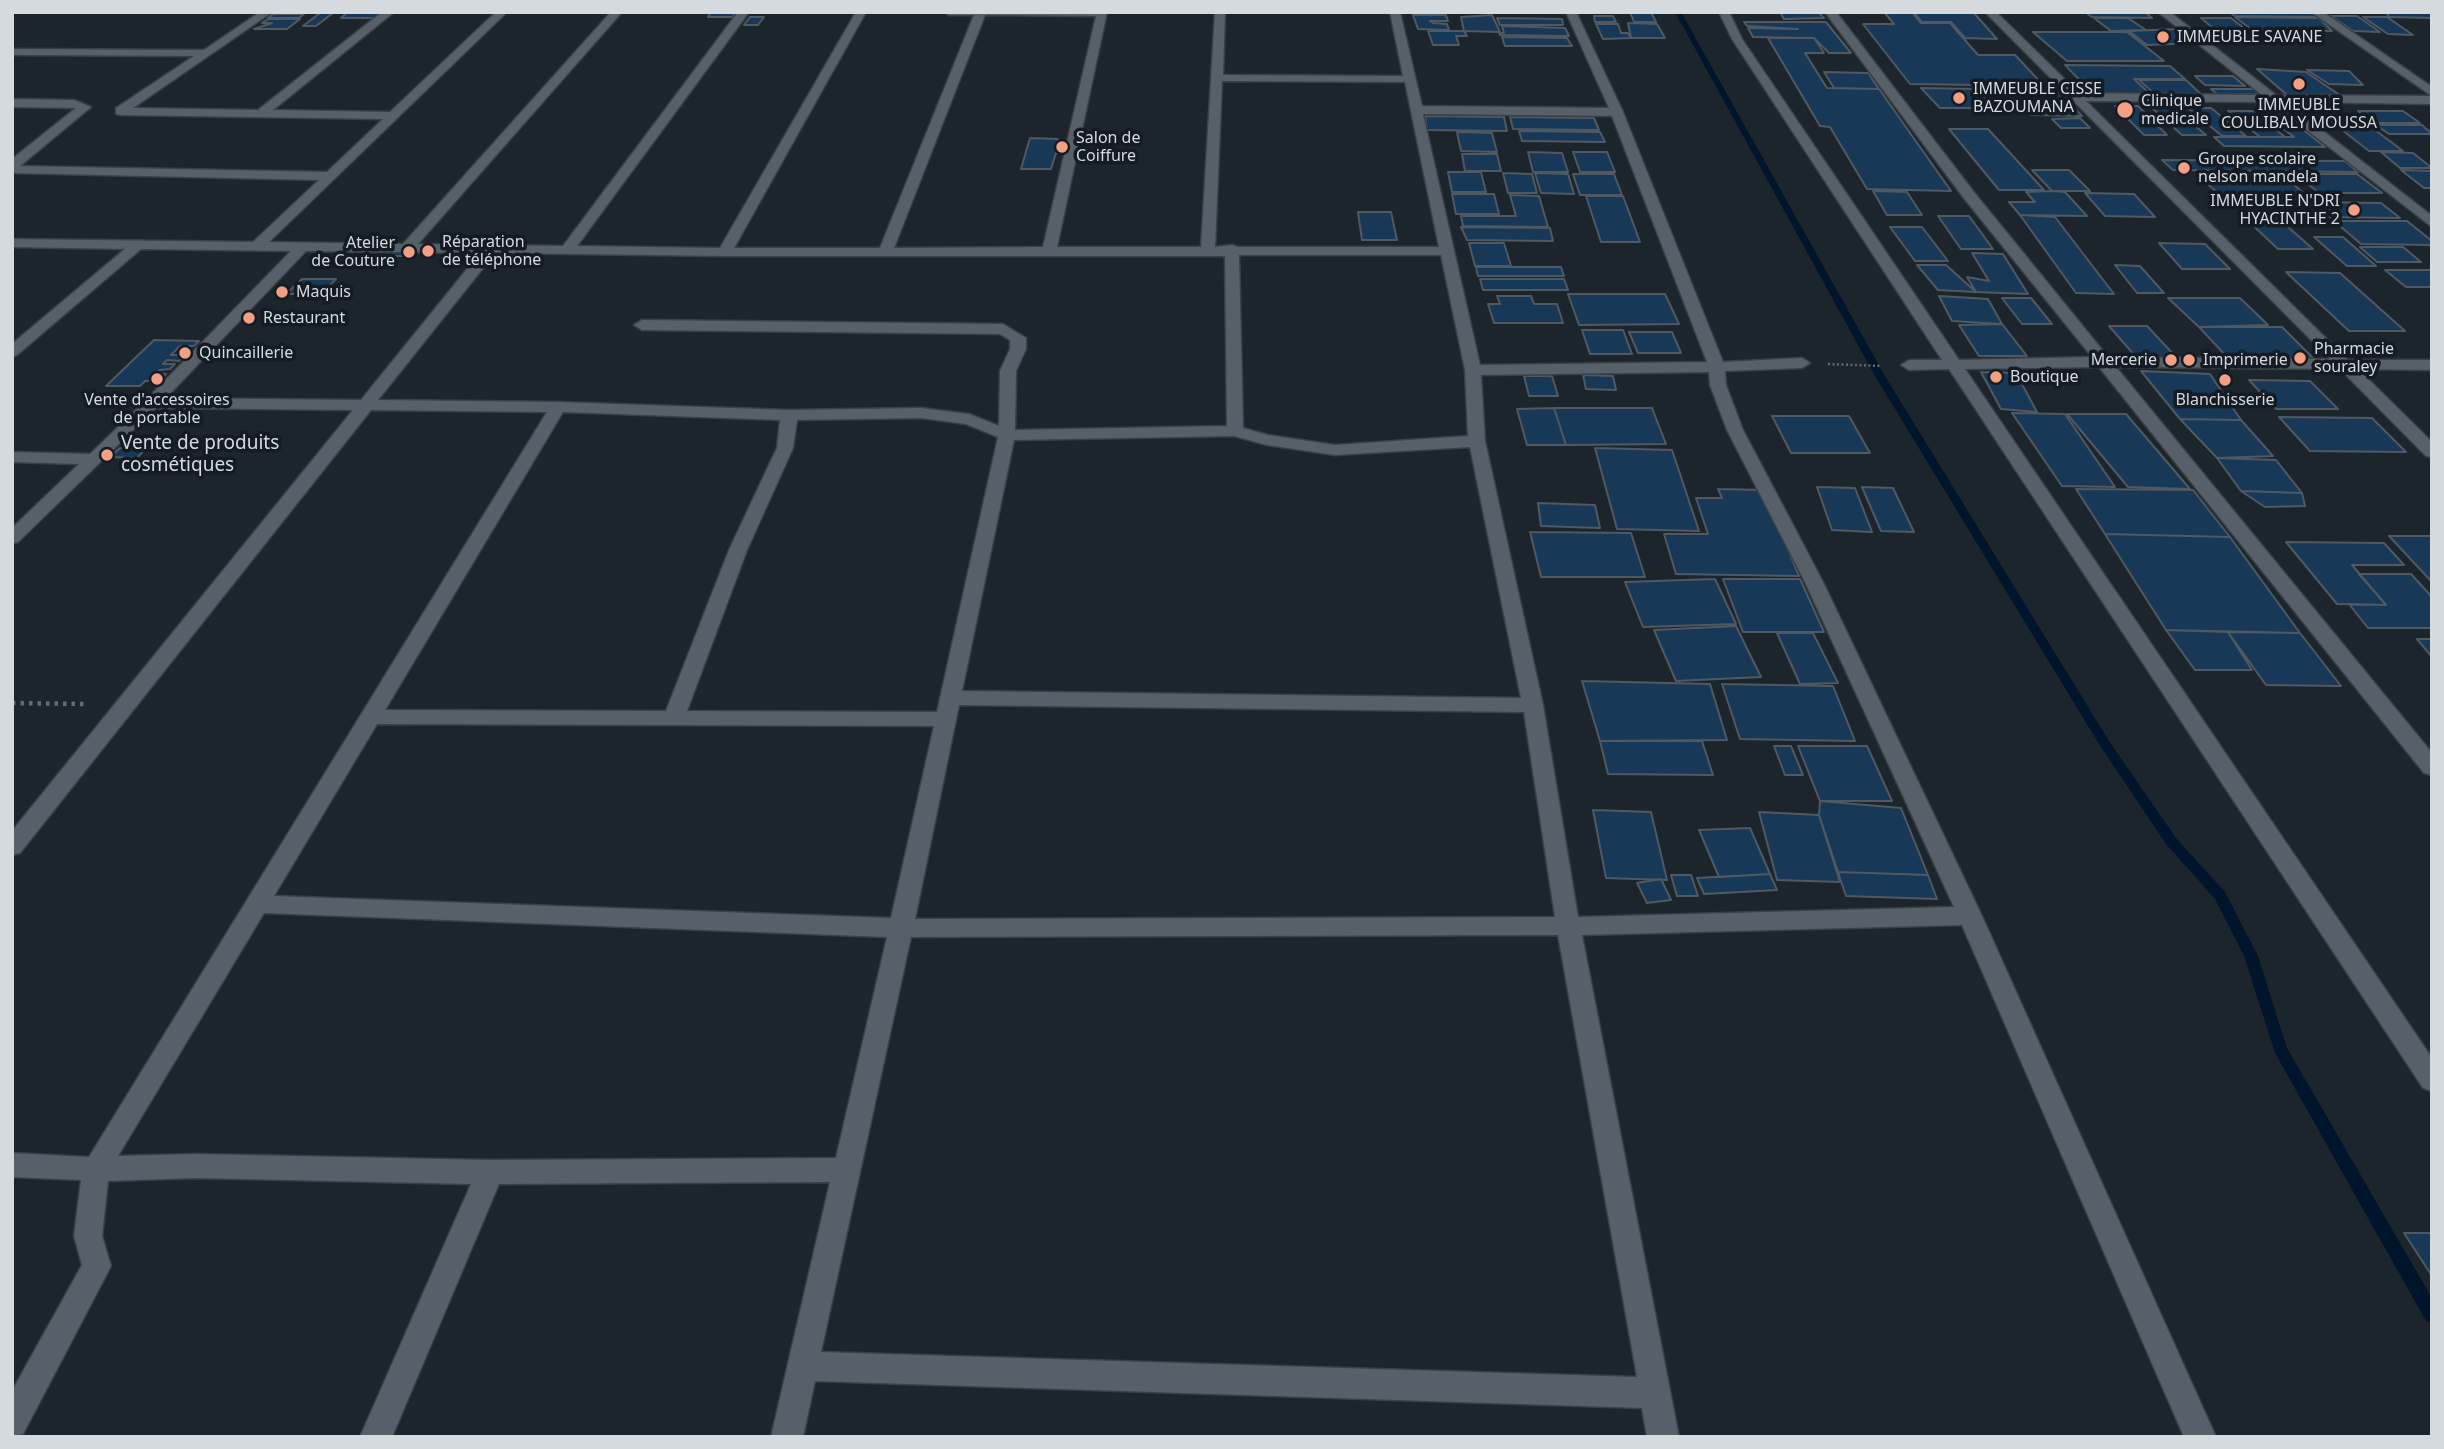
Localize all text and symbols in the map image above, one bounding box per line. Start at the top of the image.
place label: IMMEUBLE SAVANE [2177,27,2322,47]
marker: IMMEUBLE SAVANE [2155,29,2171,45]
marker: IMMEUBLE COULIBALY MOUSSA [2291,76,2307,92]
place label: IMMEUBLE CISSE BAZOUMANA [1973,79,2102,117]
marker: IMMEUBLE CISSE BAZOUMANA [1951,90,1967,106]
place label: Clinique medicale [2141,91,2209,129]
place label: IMMEUBLE COULIBALY MOUSSA [2221,95,2377,133]
marker: Clinique medicale [2115,100,2135,120]
place label: Salon de Coiffure [1076,128,1140,166]
marker: Salon de Coiffure [1054,139,1070,155]
place label: Groupe scolaire nelson mandela [2198,149,2318,187]
marker: Groupe scolaire nelson mandela [2176,160,2192,176]
place label: IMMEUBLE N'DRI HYACINTHE 2 [2210,191,2340,229]
marker: IMMEUBLE N'DRI HYACINTHE 2 [2346,202,2362,218]
place label: Réparation de téléphone [442,232,541,270]
place label: Atelier de Couture [311,233,395,271]
marker: Réparation de téléphone [420,243,436,259]
marker: Atelier de Couture [401,244,417,260]
place label: Maquis [296,282,351,302]
marker: Maquis [274,284,290,300]
place label: Restaurant [263,308,345,328]
marker: Restaurant [241,310,257,326]
place label: Pharmacie souraley [2314,339,2394,377]
place label: Quincaillerie [199,343,293,363]
marker: Quincaillerie [177,345,193,361]
place label: Mercerie [2091,350,2157,370]
place label: Imprimerie [2203,350,2288,370]
marker: Pharmacie souraley [2292,350,2308,366]
marker: Mercerie [2163,352,2179,368]
marker: Imprimerie [2181,352,2197,368]
place label: Boutique [2010,367,2079,387]
marker: Boutique [1988,369,2004,385]
marker: Vente d'accessoires de portable [149,371,165,387]
marker: Blanchisserie [2217,372,2233,388]
place label: Vente d'accessoires de portable [84,390,230,428]
place label: Blanchisserie [2175,390,2275,410]
place label: Vente de produits cosmétiques [121,433,279,477]
marker: Vente de produits cosmétiques [99,447,115,463]

